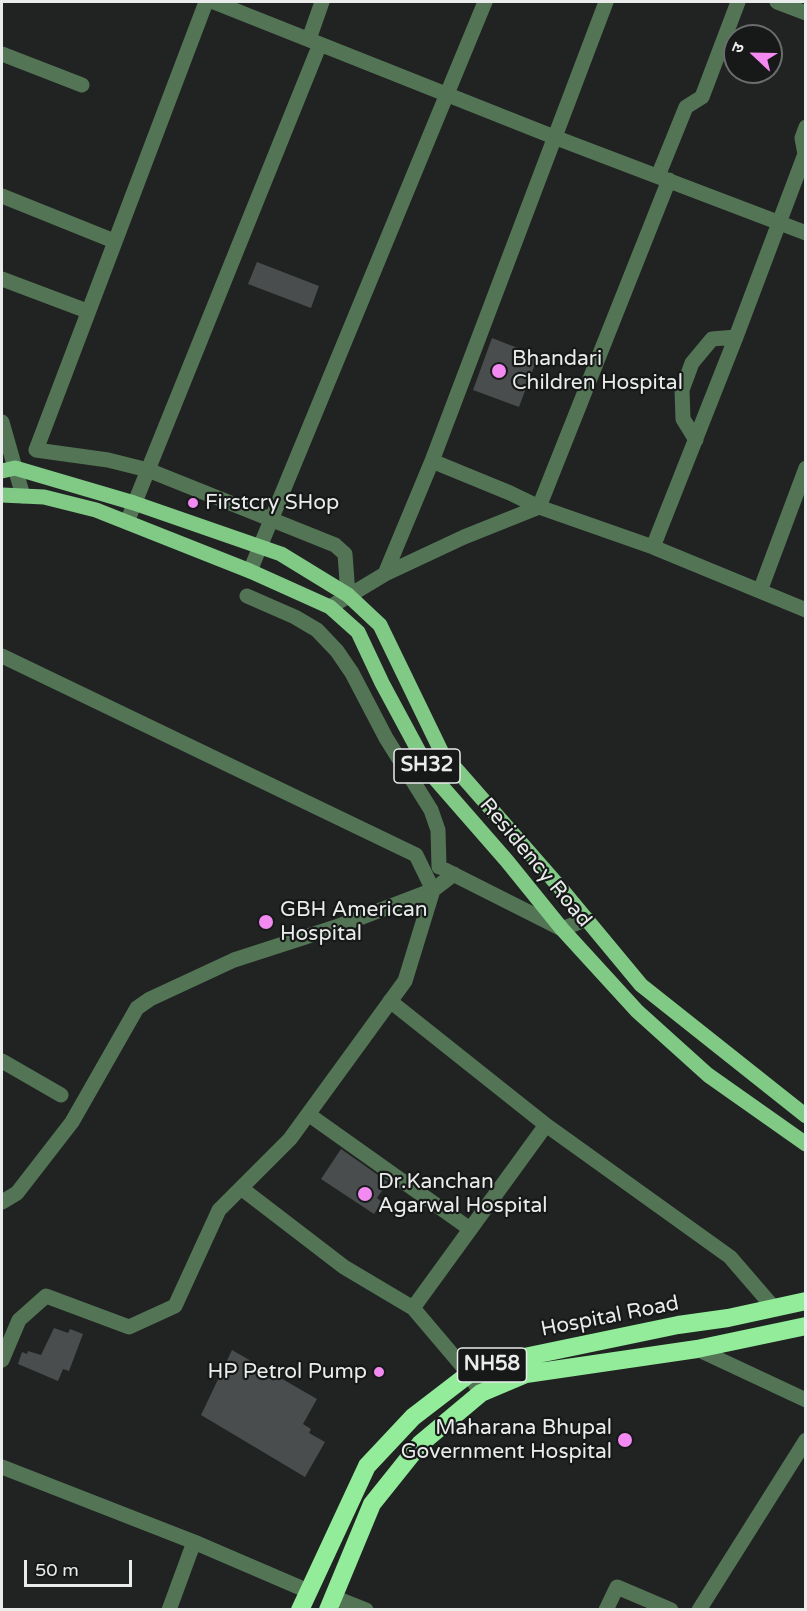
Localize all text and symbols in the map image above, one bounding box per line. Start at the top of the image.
north arrow [723,24,783,84]
text: उ [727,40,749,56]
place label: Bhandari Children Hospital [512,346,683,396]
marker: Bhandari Children Hospital [490,362,508,380]
place label: Firstcry SHop [205,490,339,516]
marker: Firstcry SHop [186,496,200,510]
road number: SH32 [394,749,460,783]
street label: Residency Road [474,793,596,933]
place label: GBH American Hospital [280,897,428,947]
marker: GBH American Hospital [257,913,275,931]
place label: Dr.Kanchan Agarwal Hospital [378,1169,547,1219]
marker: Dr.Kanchan Agarwal Hospital [356,1185,374,1203]
street label: Hospital Road [539,1291,681,1343]
road number: NH58 [458,1348,526,1382]
place label: HP Petrol Pump [207,1359,367,1385]
marker: HP Petrol Pump [372,1365,386,1379]
place label: Maharana Bhupal Government Hospital [401,1415,612,1465]
marker: Maharana Bhupal Government Hospital [616,1431,634,1449]
scale bar [27,1548,135,1586]
text: 50 m [35,1559,79,1581]

